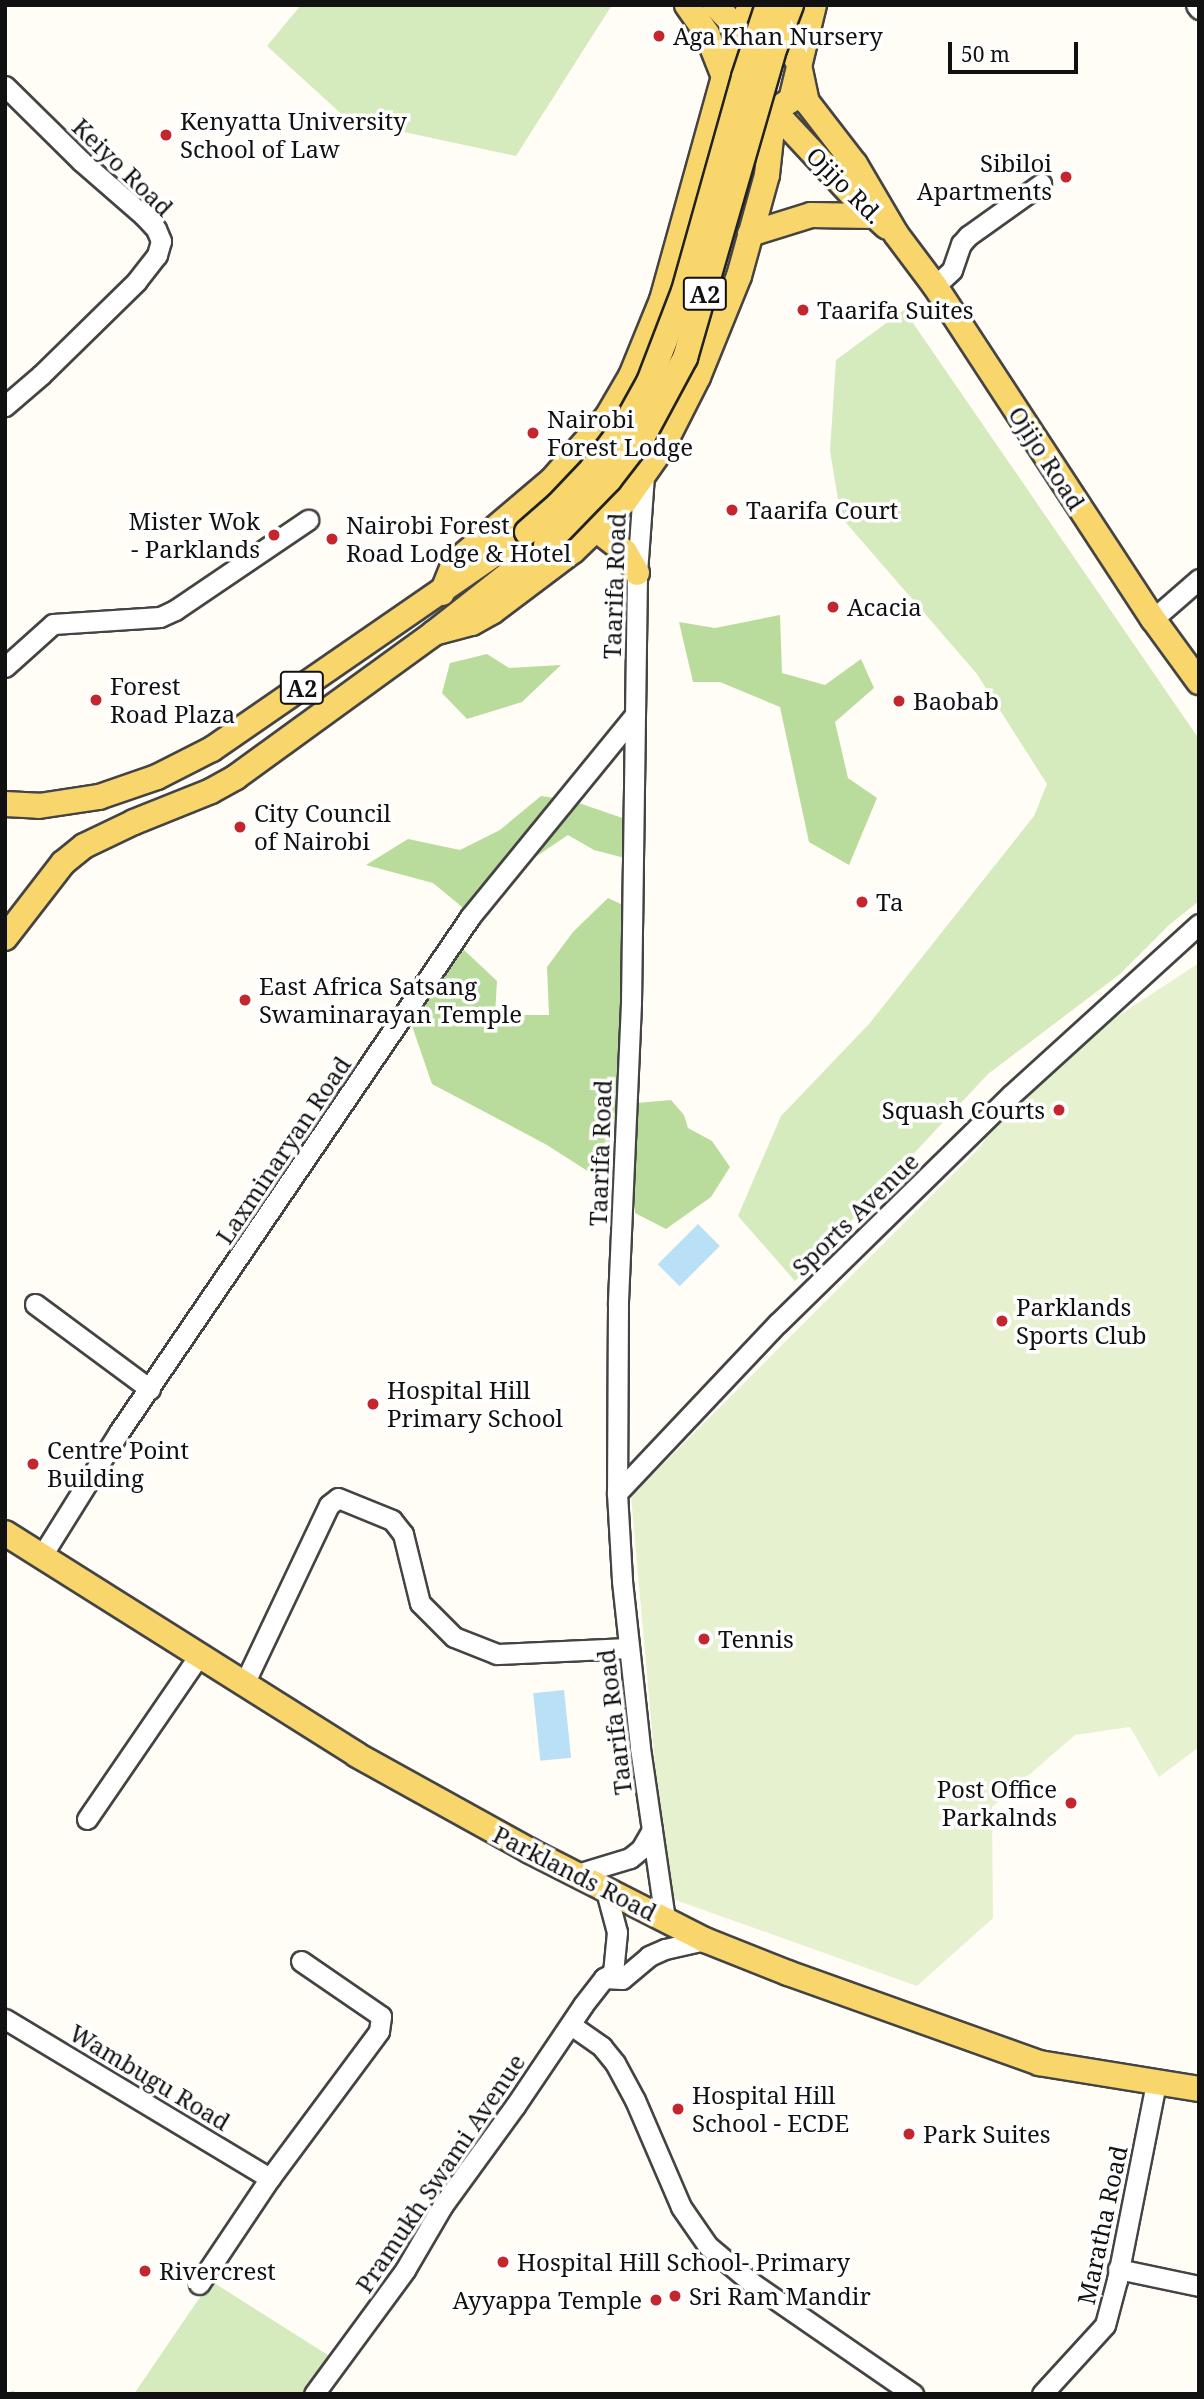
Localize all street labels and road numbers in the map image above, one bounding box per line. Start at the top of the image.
street label: Keiyo Road [67,112,179,222]
street label: Ojijo Rd. [801,141,889,229]
road number: A2 [682,274,728,314]
street label: Ojijo Road [1003,401,1091,515]
street label: Taarifa Road [597,512,631,660]
road number: A2 [279,668,325,708]
street label: Laxminaryan Road [210,1051,356,1249]
street label: Taarifa Road [583,1079,617,1227]
street label: Sports Avenue [786,1147,924,1281]
street label: Taarifa Road [591,1648,637,1796]
street label: Parklands Road [489,1819,661,1927]
street label: Wambugu Road [65,2018,235,2136]
street label: Pramukh Swami Avenue [349,2048,531,2298]
street label: Maratha Road [1071,2143,1133,2307]

